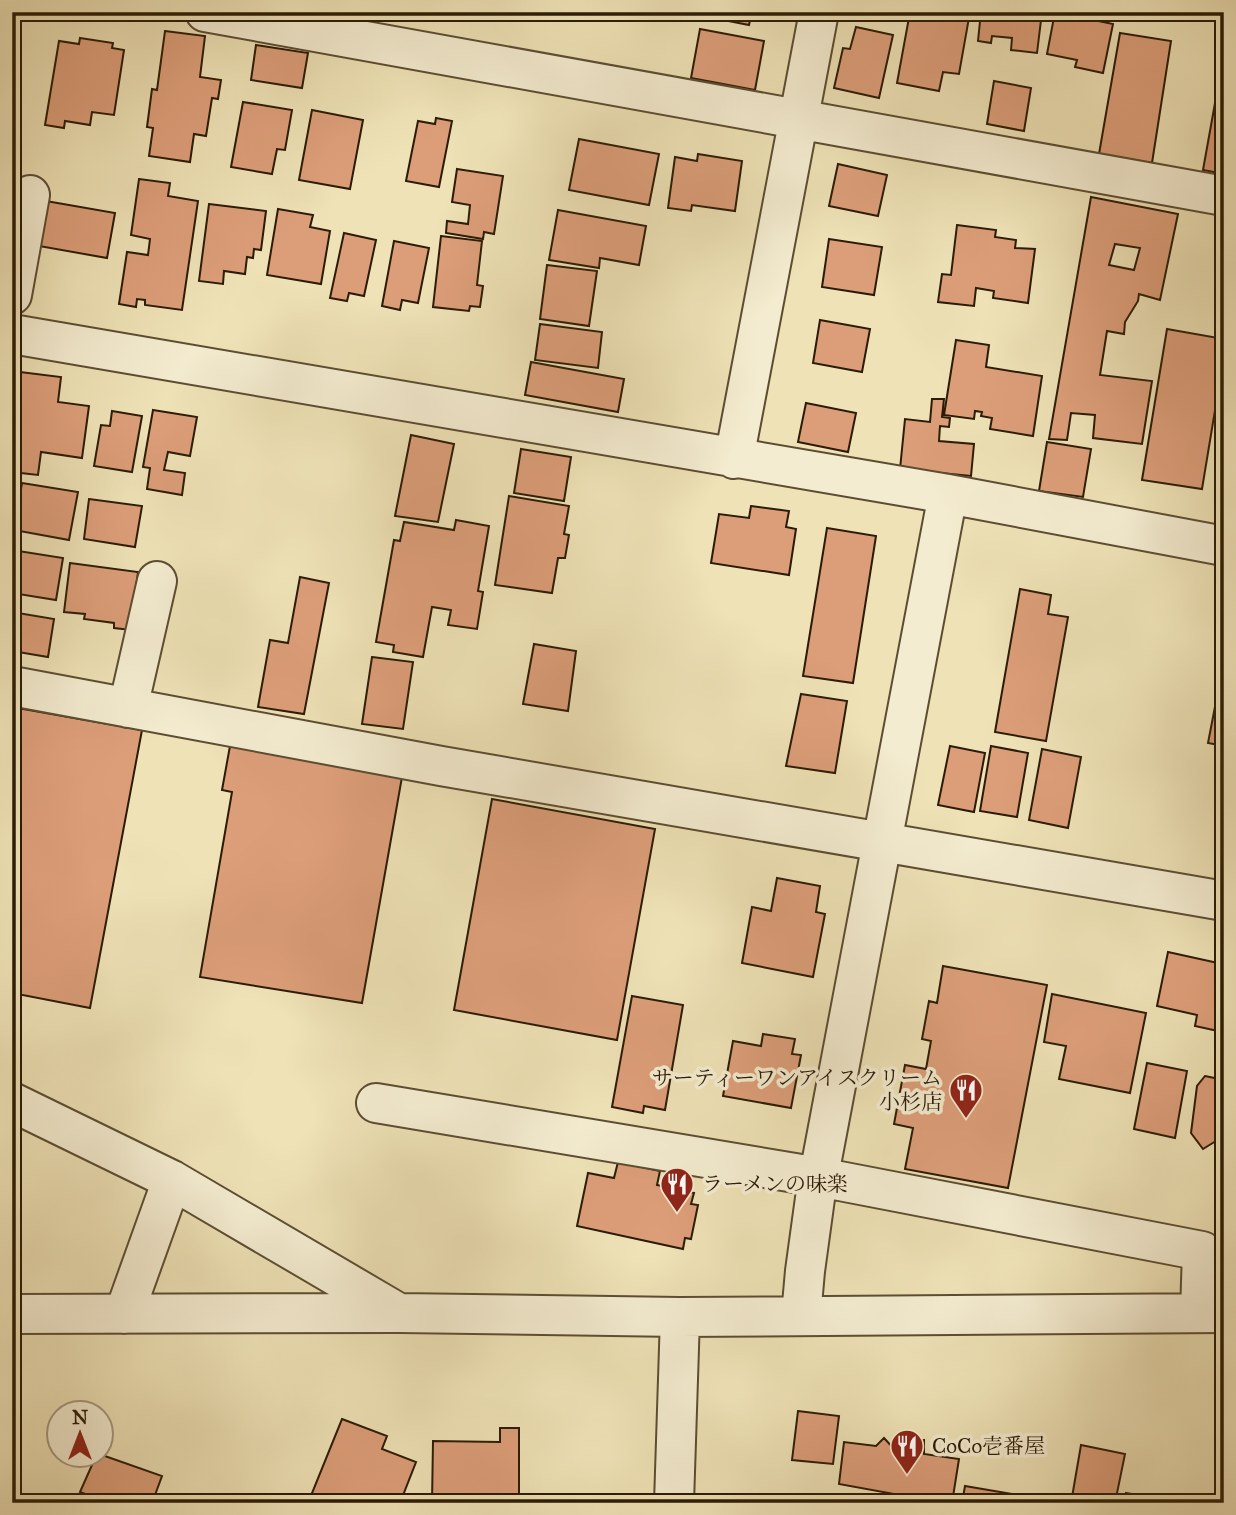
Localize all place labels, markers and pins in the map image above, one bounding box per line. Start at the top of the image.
place label: サーティーワンアイスクリーム 小杉店 [652,1065,942,1115]
restaurant icon: サーティーワンアイスクリーム 小杉店 [947,1071,985,1120]
restaurant icon: ラーメンの味楽 [658,1165,696,1214]
place label: ラーメンの味楽 [702,1171,848,1197]
restaurant icon: CoCo壱番屋 [888,1427,926,1476]
place label: CoCo壱番屋 [932,1433,1045,1459]

